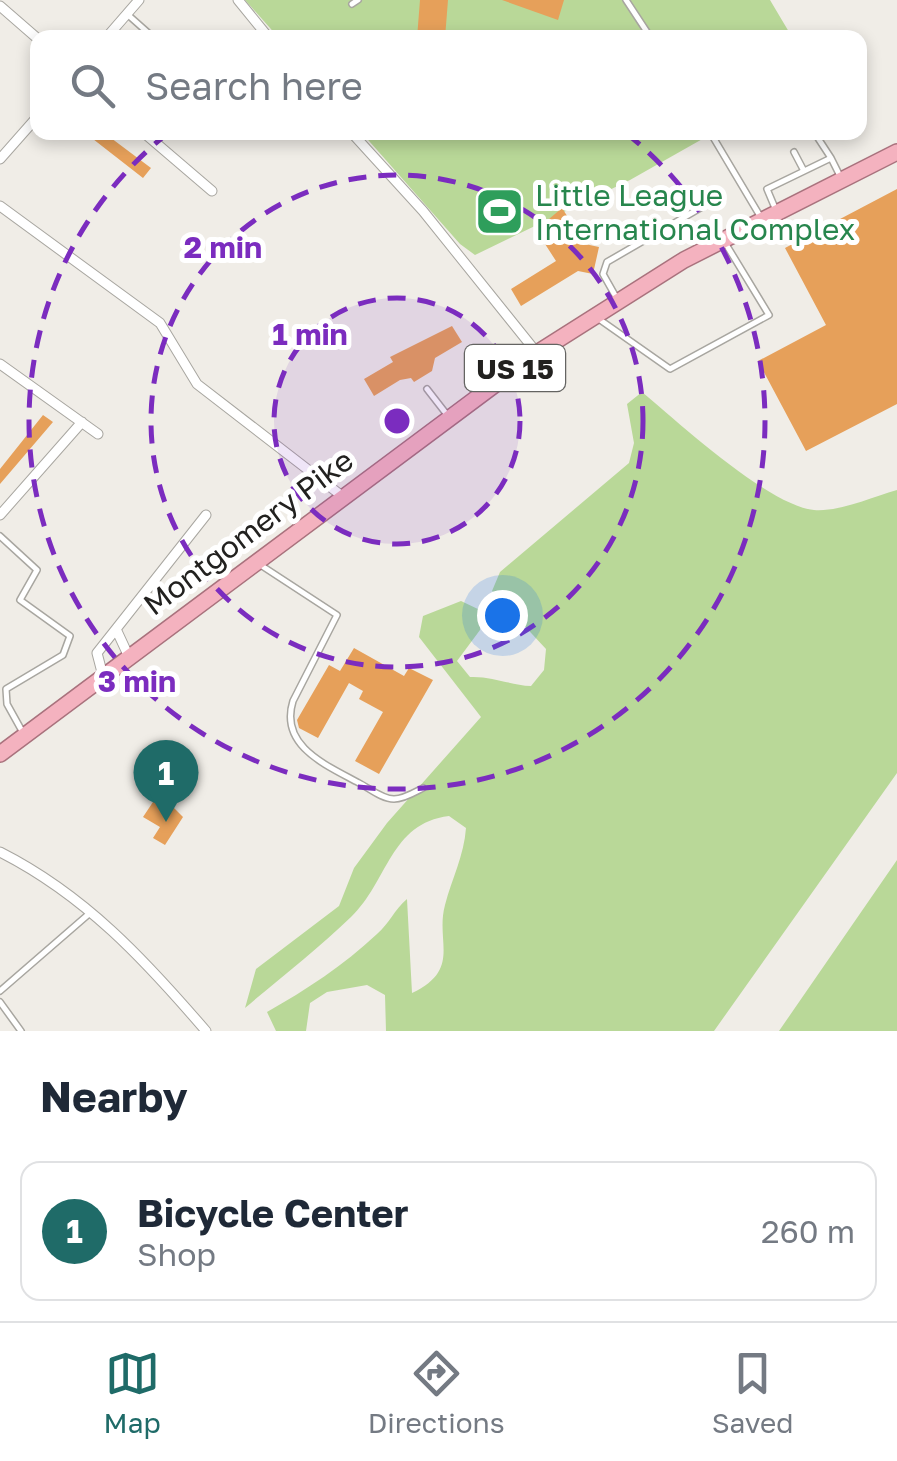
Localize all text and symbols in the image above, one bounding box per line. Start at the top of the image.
search box [30,30,867,140]
icon: search [65,58,120,113]
text: Search here [145,63,363,108]
place label: Little League International Complex [535,177,855,247]
sports icon: Little League International Complex [474,186,526,238]
text: 2 min [184,229,262,265]
text: 1 min [272,316,348,352]
road number: US 15 [465,345,565,391]
centre of rings [379,403,415,439]
street label: Montgomery Pike [136,442,360,622]
your location [477,590,528,641]
text: 3 min [98,663,176,699]
pin: 1 [134,740,198,822]
text: Nearby [40,1071,188,1121]
text: Bicycle Center [137,1190,409,1235]
text: 1 [66,1212,83,1250]
text: 260 m [761,1212,855,1250]
text: Shop [137,1235,216,1273]
tab: Map [104,1346,161,1439]
tab: Directions [368,1346,505,1439]
tab: Saved [712,1346,793,1439]

